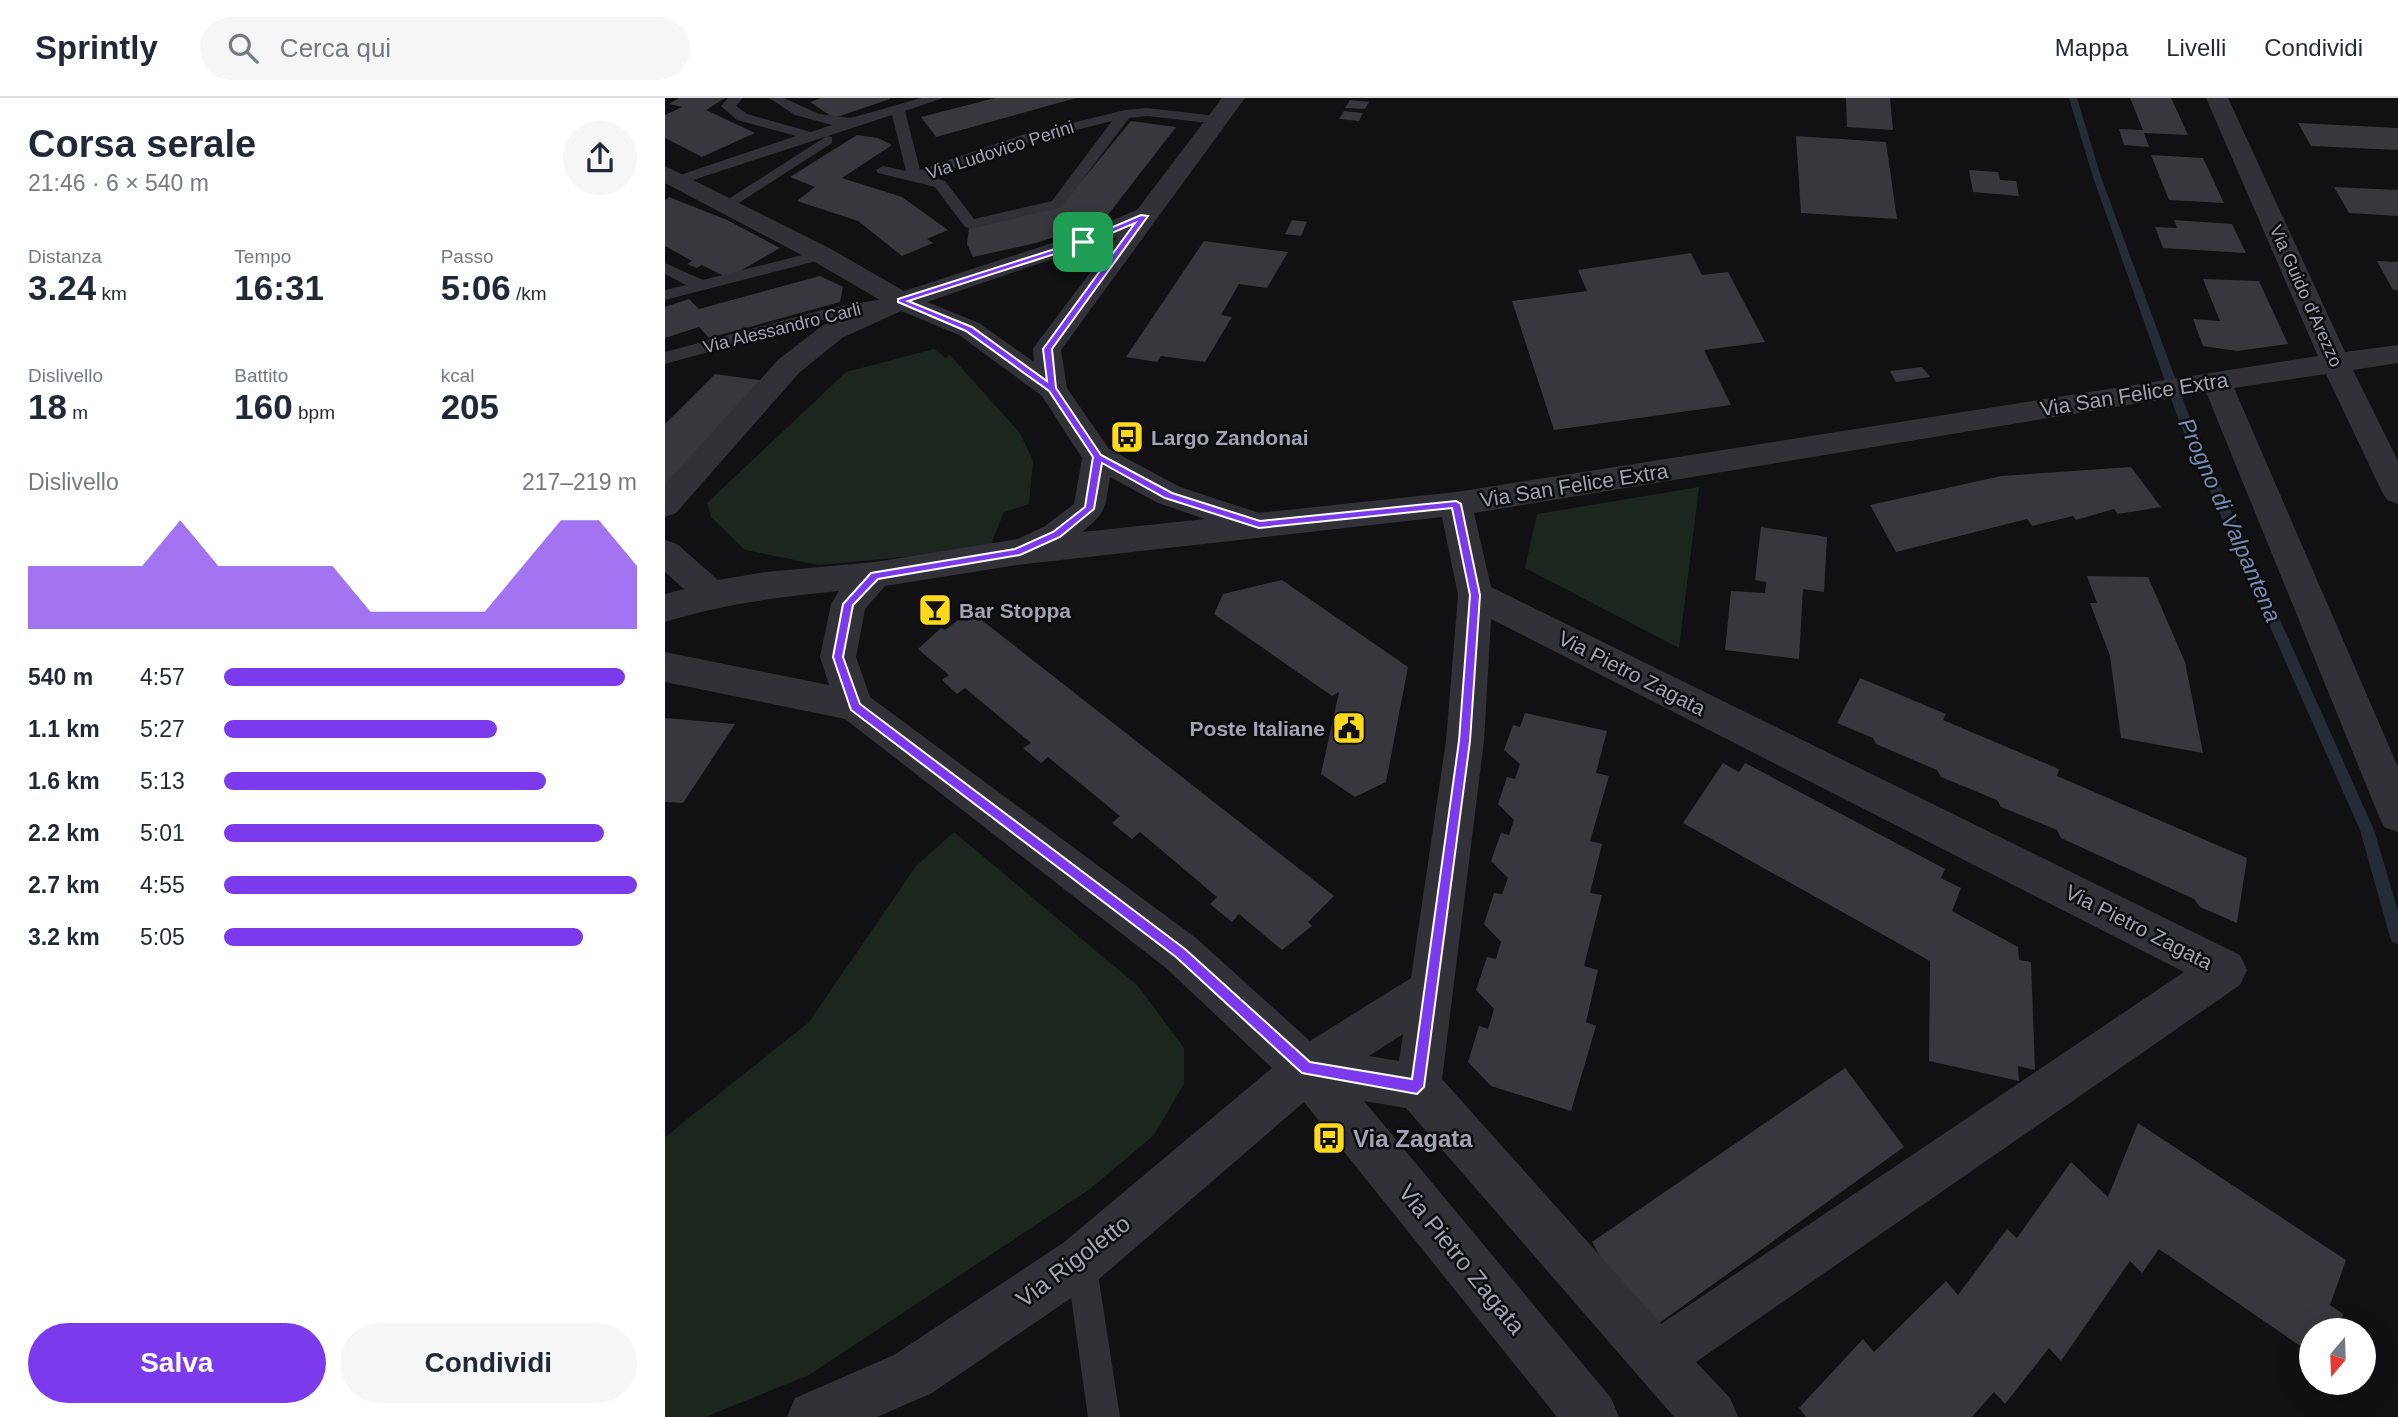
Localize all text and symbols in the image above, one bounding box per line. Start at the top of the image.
search box [200,17,690,80]
text: Sprintly [35,29,158,66]
icon: search [224,29,262,67]
text: Cerca qui [280,33,391,63]
text: Mappa [2055,34,2128,61]
text: Livelli [2166,34,2226,61]
text: Condividi [2264,34,2363,61]
street label: Via Ludovico Perini [924,117,1076,183]
button: share [563,121,637,195]
text: Corsa serale [28,123,256,165]
text: 21:46 · 6 × 540 m [28,170,209,196]
pin [1053,212,1113,272]
street label: Via Guido d'Arezzo [2266,222,2346,370]
icon: arrive [1064,223,1102,261]
text: Distanza [28,246,102,267]
text: Tempo [234,246,291,267]
text: Passo [441,246,493,267]
text: 3.24 [28,268,96,307]
text: 16:31 [234,268,324,307]
text: 5:06 [441,268,511,307]
text: km [96,283,127,304]
text: /km [511,283,547,304]
street label: Via Alessandro Carli [701,299,863,357]
text: Dislivello [28,365,103,386]
text: Battito [234,365,288,386]
text: kcal [441,365,474,386]
street label: Via San Felice Extra [2038,368,2230,420]
text: 18 [28,387,67,426]
text: 160 [234,387,293,426]
text: 205 [441,387,499,426]
text: m [67,402,88,423]
text: bpm [293,402,335,423]
water label: Progno di Valpantena [2173,414,2287,626]
bus stop icon: Largo Zandonai [1108,418,1146,456]
place label: Largo Zandonai [1151,426,1309,449]
street label: Via San Felice Extra [1478,459,1670,511]
text: Dislivello [28,469,119,495]
text: 217–219 m [522,469,637,495]
bar icon: Bar Stoppa [916,591,954,629]
place label: Bar Stoppa [959,599,1071,622]
street label: Via Pietro Zagata [1555,626,1710,720]
text: 540 m [28,664,93,690]
text: 4:57 [140,664,185,690]
public building icon: Poste Italiane [1330,709,1368,747]
text: 1.1 km [28,716,100,742]
text: 5:27 [140,716,185,742]
place label: Poste Italiane [1190,717,1325,740]
text: 1.6 km [28,768,100,794]
text: 5:13 [140,768,185,794]
text: 2.2 km [28,820,100,846]
text: 5:01 [140,820,185,846]
text: 2.7 km [28,872,100,898]
text: 4:55 [140,872,185,898]
street label: Via Pietro Zagata [2062,880,2217,974]
text: 3.2 km [28,924,100,950]
text: 5:05 [140,924,185,950]
bus stop icon: Via Zagata [1310,1119,1348,1157]
place label: Via Zagata [1353,1125,1473,1152]
street label: Via Pietro Zagata [1393,1179,1531,1340]
street label: Via Rigoletto [1011,1209,1135,1313]
north arrow [2299,1318,2377,1395]
map controls [2299,1318,2376,1395]
button: Salva [28,1323,326,1403]
button: Condividi [340,1323,637,1403]

